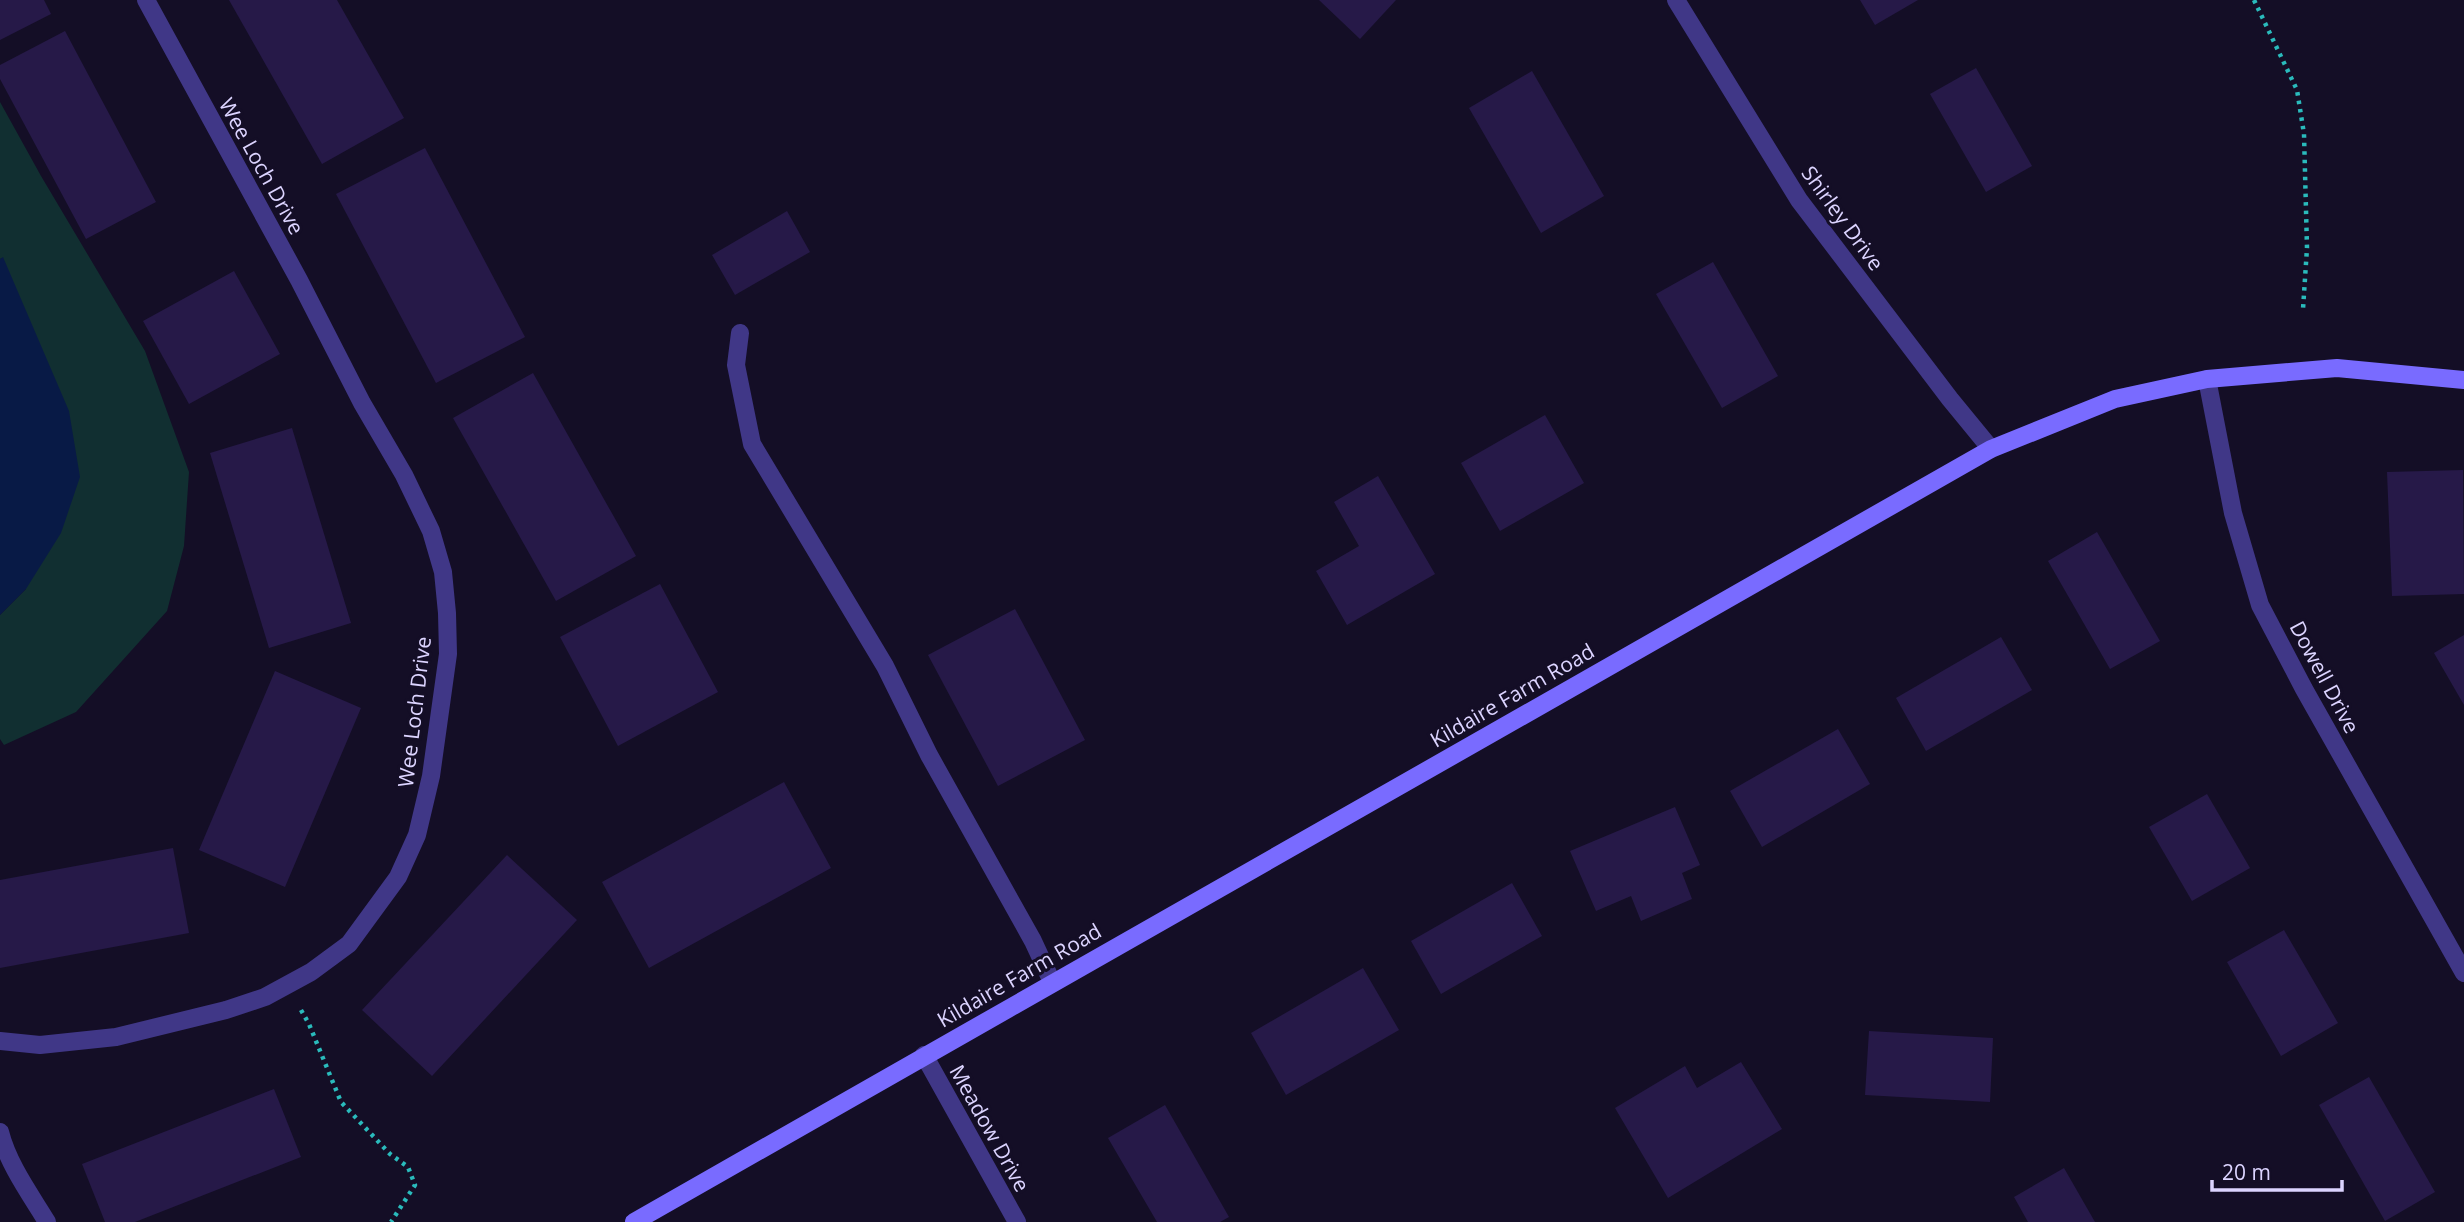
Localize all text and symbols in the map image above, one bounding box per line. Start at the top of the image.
street label: Wee Loch Drive [213,93,311,239]
street label: Shirley Drive [1796,160,1890,276]
street label: Dowell Drive [2284,616,2366,738]
street label: Wee Loch Drive [391,635,437,789]
street label: Kildaire Farm Road [1425,637,1599,753]
street label: Kildaire Farm Road [932,917,1106,1033]
street label: Meadow Drive [944,1060,1036,1196]
scale bar [2212,1148,2342,1192]
text: 20 m [2222,1158,2271,1186]

